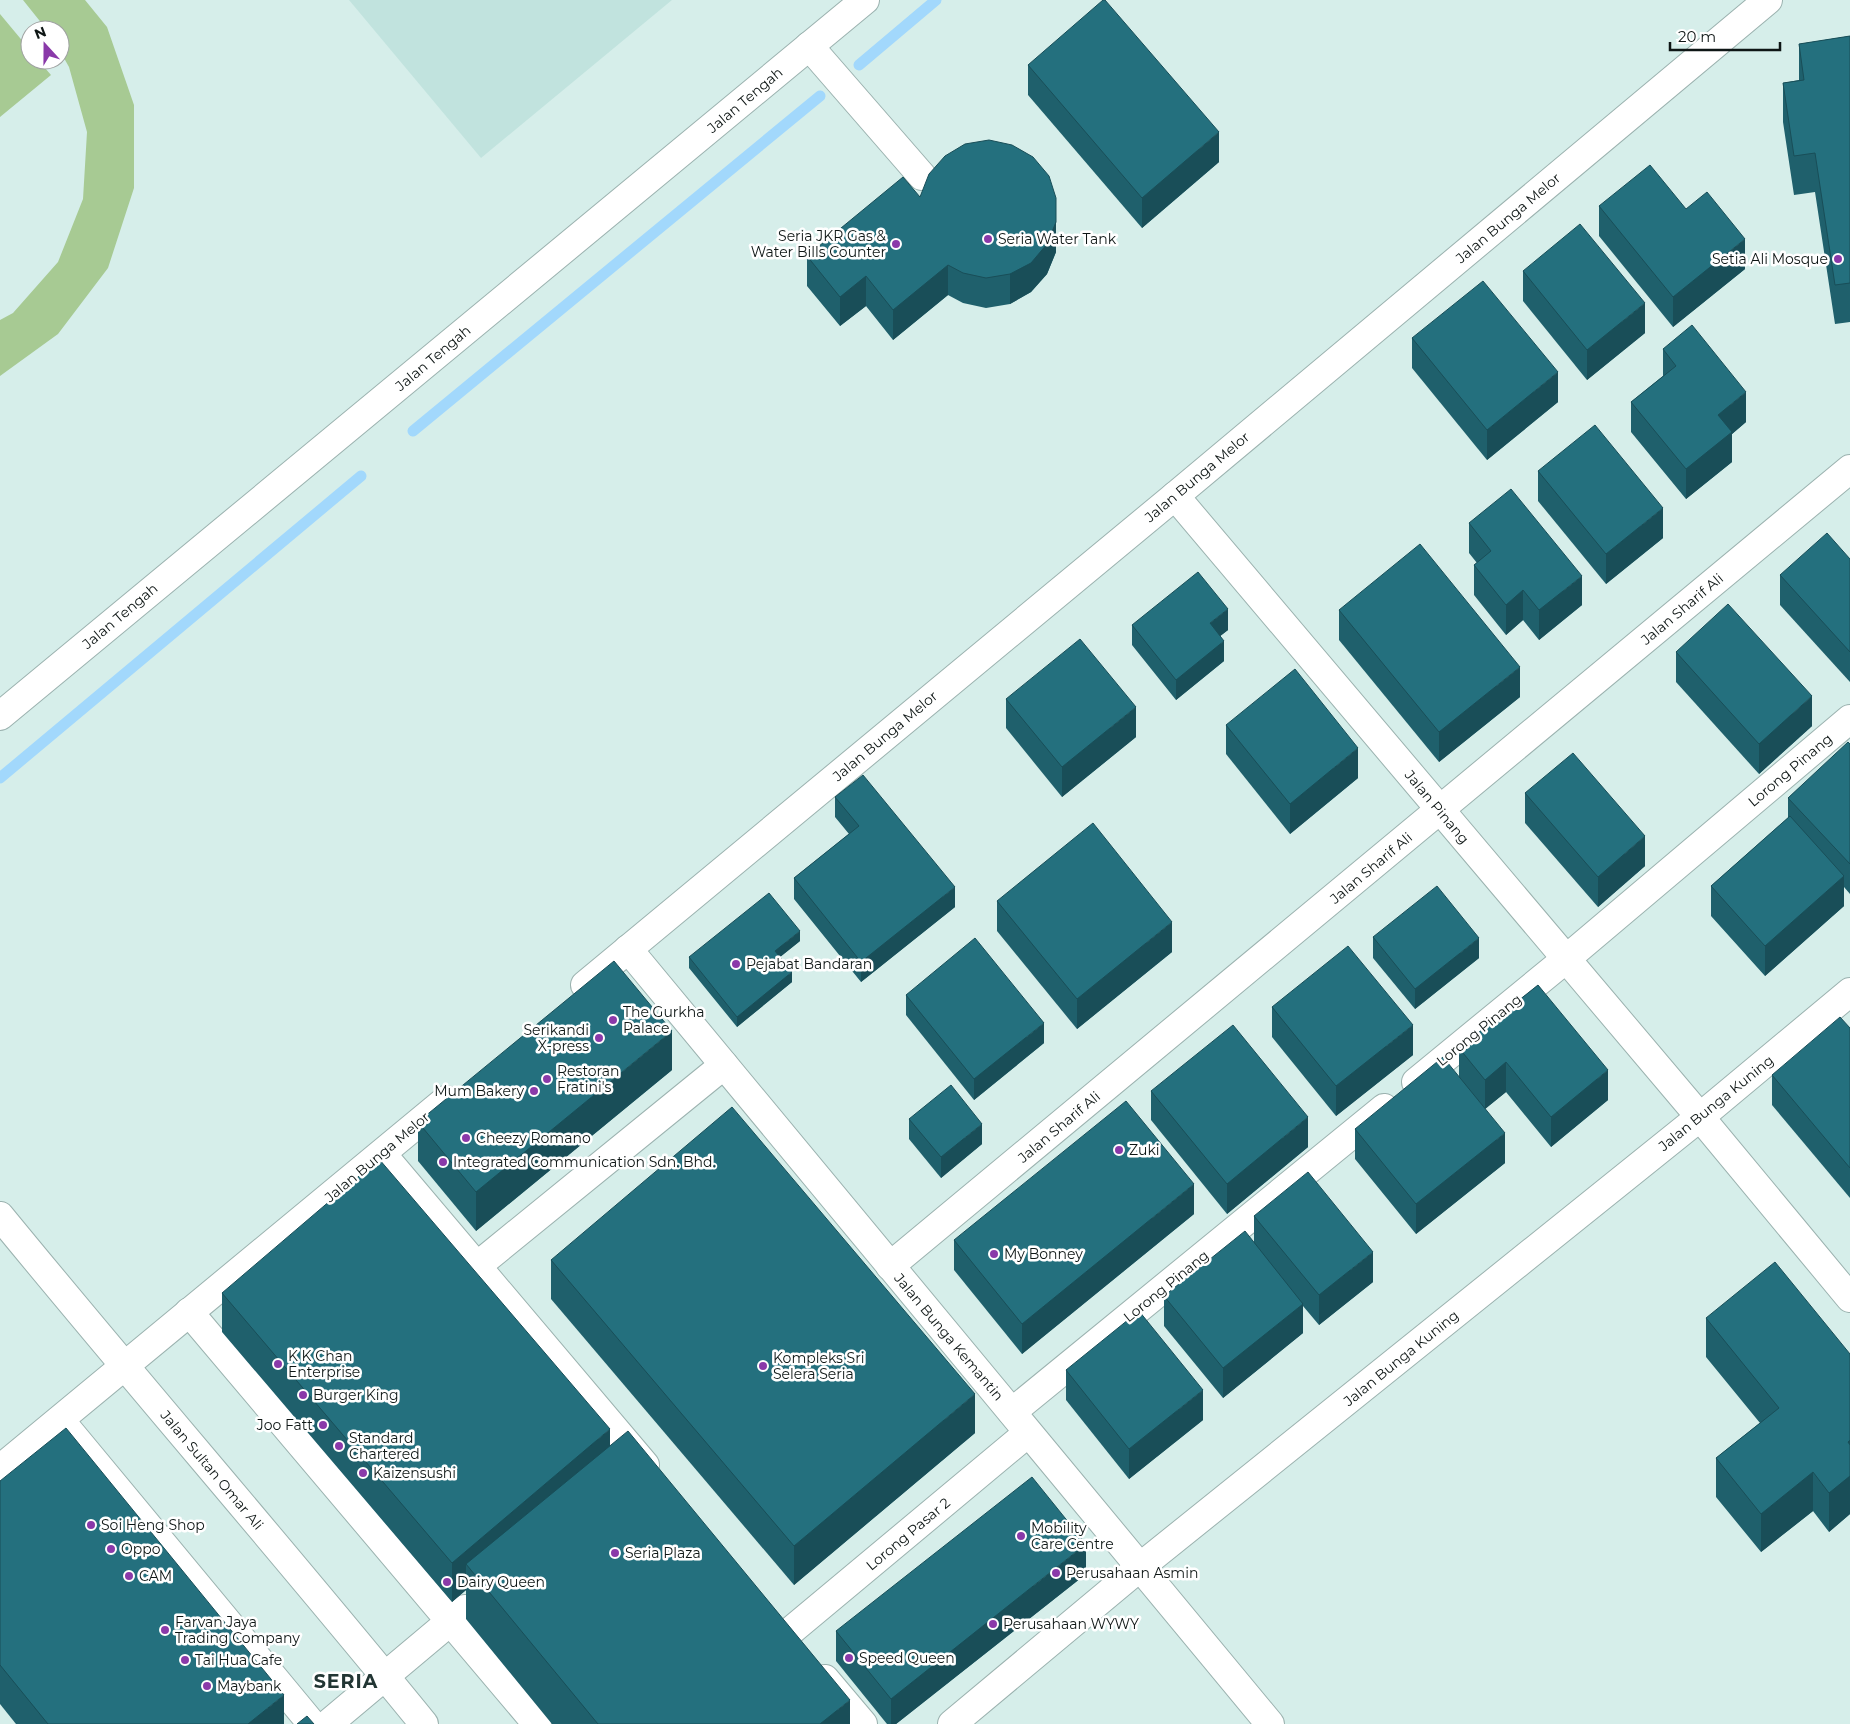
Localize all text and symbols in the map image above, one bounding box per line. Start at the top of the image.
north arrow [20,20,70,70]
scale bar [1670,20,1780,52]
text: N [32,22,49,43]
text: 20 m [1678,27,1716,46]
street label: Jalan Tengah [703,63,786,137]
street label: Jalan Bunga Melor [1451,169,1564,268]
place label: Seria JKR Gas & Water Bills Counter [751,227,887,261]
place label: Seria Water Tank [998,230,1117,248]
marker: Seria Water Tank [982,233,994,245]
marker: Seria JKR Gas & Water Bills Counter [890,238,902,250]
place label: Setia Ali Mosque [1712,250,1828,268]
marker: Setia Ali Mosque [1832,253,1844,265]
street label: Jalan Tengah [391,321,474,395]
street label: Jalan Bunga Melor [1140,428,1253,527]
street label: Jalan Sharif Ali [1636,569,1727,649]
street label: Jalan Tengah [78,579,161,653]
street label: Jalan Bunga Melor [828,687,941,786]
street label: Lorong Pinang [1744,730,1836,810]
street label: Jalan Pinang [1400,766,1473,848]
street label: Jalan Sharif Ali [1325,828,1416,908]
place label: Pejabat Bandaran [746,955,872,973]
marker: Pejabat Bandaran [730,958,742,970]
street label: Lorong Pinang [1433,990,1525,1070]
place label: The Gurkha Palace [623,1003,704,1037]
marker: The Gurkha Palace [607,1014,619,1026]
place label: Serikandi X-press [523,1021,589,1055]
marker: Serikandi X-press [593,1032,605,1044]
street label: Jalan Bunga Kuning [1654,1051,1777,1156]
place label: Restoran Fratini's [557,1062,619,1096]
marker: Restoran Fratini's [541,1073,553,1085]
place label: Mum Bakery [434,1082,524,1100]
marker: Mum Bakery [528,1085,540,1097]
street label: Jalan Sharif Ali [1013,1087,1104,1167]
street label: Jalan Bunga Melor [320,1108,433,1207]
place label: Cheezy Romano [476,1129,591,1147]
marker: Cheezy Romano [460,1132,472,1144]
place label: Zuki [1129,1141,1160,1159]
marker: Zuki [1113,1144,1125,1156]
place label: Integrated Communication Sdn. Bhd. [453,1153,715,1171]
marker: Integrated Communication Sdn. Bhd. [437,1156,449,1168]
place label: My Bonney [1004,1245,1083,1263]
street label: Lorong Pinang [1120,1246,1212,1326]
marker: My Bonney [988,1248,1000,1260]
street label: Jalan Bunga Kemantin [890,1269,1008,1404]
street label: Jalan Bunga Kuning [1339,1306,1462,1411]
place label: K K Chan Enterprise [288,1347,360,1381]
place label: Kompleks Sri Selera Seria [773,1349,865,1383]
marker: K K Chan Enterprise [272,1358,284,1370]
marker: Kompleks Sri Selera Seria [757,1360,769,1372]
place label: Burger King [313,1386,399,1404]
marker: Burger King [297,1389,309,1401]
street label: Jalan Sultan Omar Ali [156,1406,267,1533]
place label: Joo Fatt [256,1416,313,1434]
marker: Joo Fatt [317,1419,329,1431]
place label: Standard Chartered [349,1429,420,1463]
marker: Standard Chartered [333,1440,345,1452]
place label: Kaizensushi [373,1464,456,1482]
marker: Kaizensushi [357,1467,369,1479]
street label: Lorong Pasar 2 [862,1494,954,1574]
place label: Soi Heng Shop [101,1516,205,1534]
marker: Soi Heng Shop [85,1519,97,1531]
place label: Mobility Care Centre [1031,1519,1114,1553]
marker: Mobility Care Centre [1015,1530,1027,1542]
place label: Oppo [121,1540,161,1558]
marker: Oppo [105,1543,117,1555]
place label: Seria Plaza [625,1544,701,1562]
marker: Seria Plaza [609,1547,621,1559]
place label: Perusahaan Asmin [1066,1564,1198,1582]
place label: CAM [139,1567,172,1585]
marker: Perusahaan Asmin [1050,1567,1062,1579]
marker: CAM [123,1570,135,1582]
place label: Dairy Queen [457,1573,545,1591]
marker: Dairy Queen [441,1576,453,1588]
place label: Farvan Jaya Trading Company [175,1613,300,1647]
place label: Perusahaan WYWY [1003,1615,1139,1633]
marker: Perusahaan WYWY [987,1618,999,1630]
marker: Farvan Jaya Trading Company [159,1624,171,1636]
place label: Speed Queen [859,1649,955,1667]
place label: Tai Hua Cafe [195,1651,282,1669]
marker: Speed Queen [843,1652,855,1664]
marker: Tai Hua Cafe [179,1654,191,1666]
district label: SERIA [314,1670,378,1693]
place label: Maybank [217,1677,282,1695]
marker: Maybank [201,1680,213,1692]

